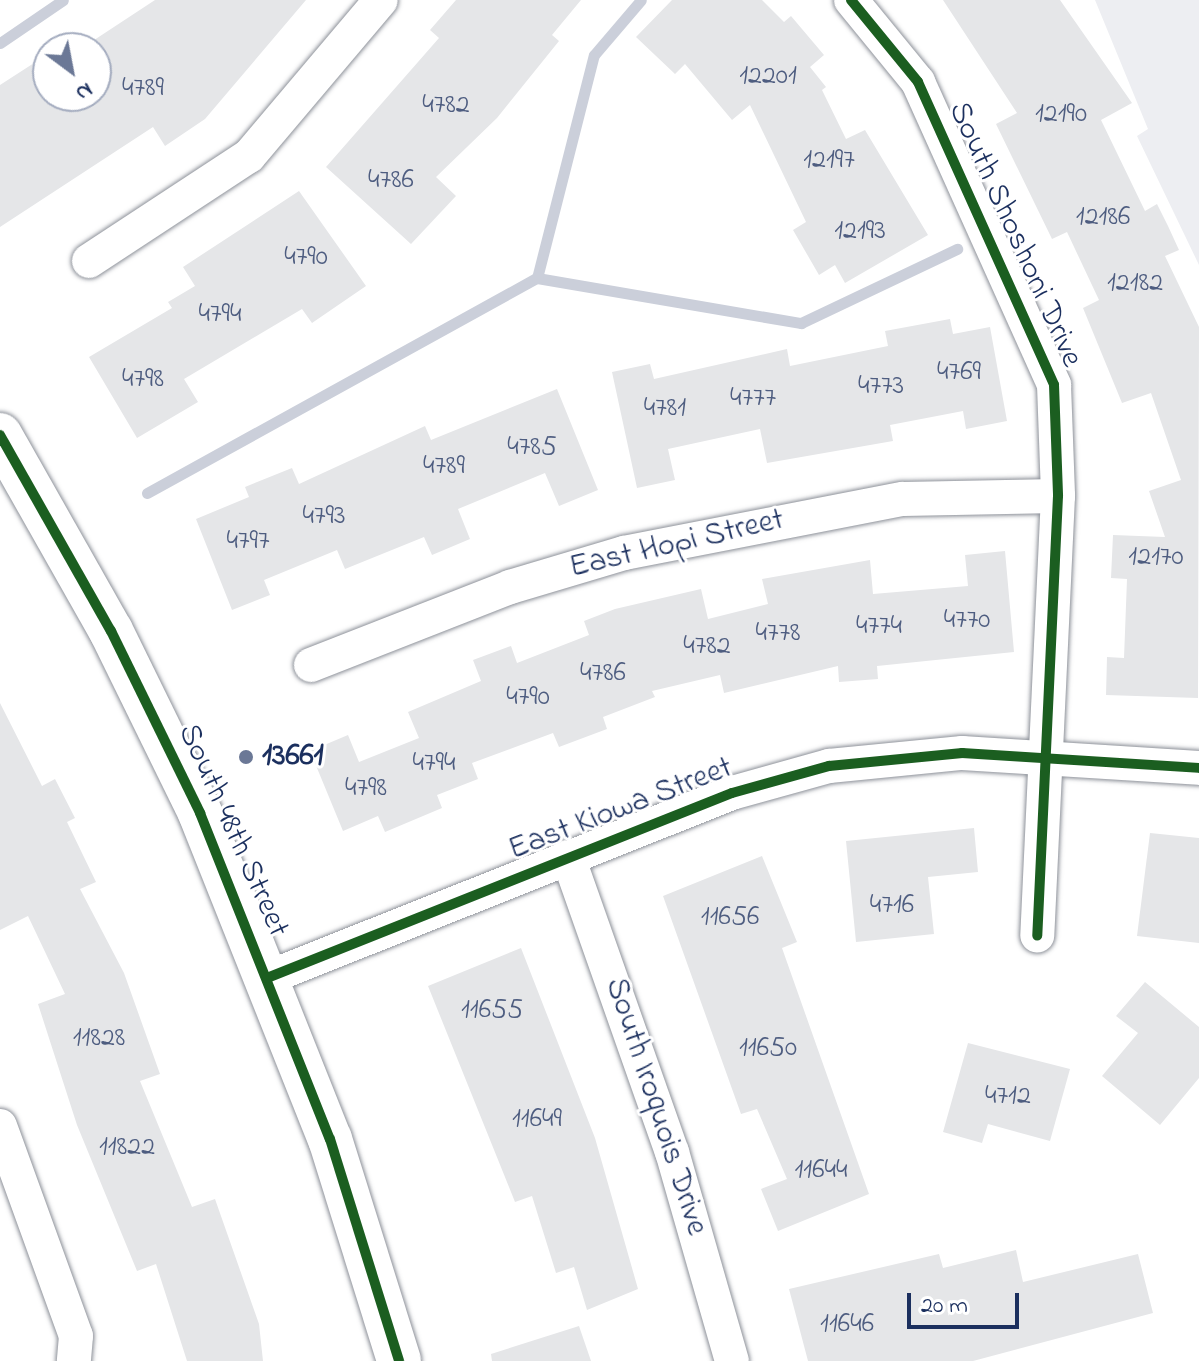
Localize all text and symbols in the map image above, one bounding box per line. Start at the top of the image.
north arrow [32,32,112,112]
house number: 12201 [739,60,797,94]
house number: 4789 [122,72,164,106]
text: N [69,73,98,108]
house number: 4782 [422,89,470,123]
street label: South Shoshoni Drive [938,96,1090,374]
house number: 12190 [1035,98,1087,132]
house number: 12197 [803,144,855,178]
house number: 4786 [368,164,414,198]
house number: 12186 [1076,201,1130,235]
house number: 12193 [834,215,886,249]
house number: 4790 [284,241,328,275]
house number: 12182 [1107,267,1163,301]
house number: 4794 [198,298,242,332]
house number: 4769 [937,356,981,390]
house number: 4798 [122,363,164,397]
house number: 4773 [858,370,904,404]
house number: 4777 [730,382,776,416]
house number: 4781 [644,392,686,426]
house number: 4785 [507,431,557,465]
house number: 4789 [423,450,465,484]
house number: 4793 [302,500,346,534]
street label: East Hopi Street [566,502,788,588]
house number: 4797 [226,525,270,559]
house number: 12170 [1128,541,1184,575]
house number: 4770 [944,604,990,638]
house number: 4774 [856,610,902,644]
house number: 4778 [755,617,801,651]
house number: 4782 [683,630,731,664]
house number: 4786 [580,657,626,691]
house number: 4790 [506,681,550,715]
street label: South 48th Street [168,719,296,943]
place label: 13661 [262,738,324,776]
house number: 4794 [412,747,456,781]
marker: 13661 [237,748,255,766]
street label: East Kiowa Street [504,750,738,870]
house number: 4798 [345,772,387,806]
house number: 4716 [870,889,914,923]
house number: 11656 [701,901,759,935]
street label: South Iroquois Drive [595,973,715,1241]
house number: 11655 [461,994,523,1028]
house number: 11828 [73,1022,125,1056]
house number: 11650 [739,1032,797,1066]
house number: 4712 [985,1080,1031,1114]
house number: 11649 [512,1103,562,1137]
house number: 11822 [99,1131,155,1165]
house number: 11644 [794,1154,848,1188]
scale bar [911,1277,1023,1327]
text: 20 m [921,1289,968,1324]
house number: 11646 [820,1308,874,1342]

